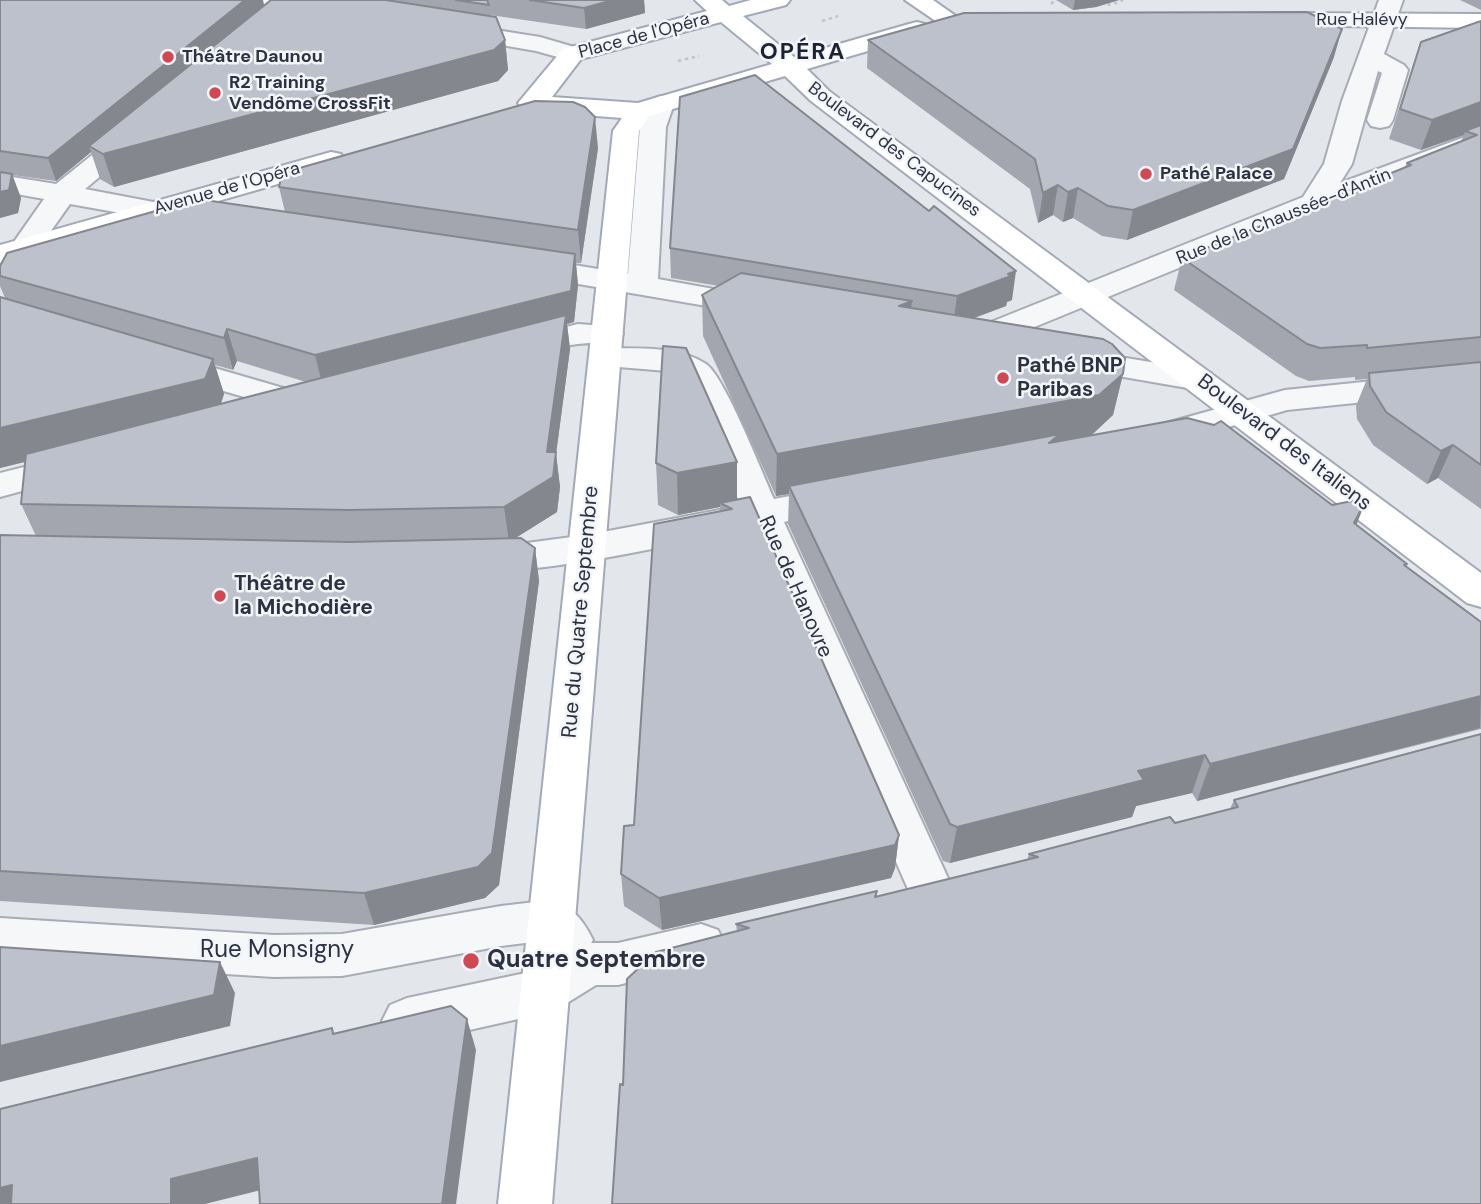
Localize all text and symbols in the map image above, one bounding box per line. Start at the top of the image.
street label: Place de l'Opéra [576,8,712,64]
street label: Rue Halévy [1316,9,1408,31]
district label: OPÉRA [760,39,846,67]
place label: Théâtre Daunou [182,46,323,68]
marker: Théâtre Daunou [160,49,176,65]
place label: R2 Training Vendôme CrossFit [229,72,391,114]
street label: Boulevard des Capucines [803,78,985,222]
marker: R2 Training Vendôme CrossFit [207,85,223,101]
street label: Avenue de l'Opéra [151,158,303,220]
place label: Pathé Palace [1160,163,1273,185]
street label: Rue de la Chaussée-d'Antin [1174,164,1394,270]
marker: Pathé Palace [1138,166,1154,182]
place label: Pathé BNP Paribas [1017,353,1123,403]
street label: Boulevard des Italiens [1192,369,1376,517]
marker: Pathé BNP Paribas [995,370,1011,386]
street label: Rue du Quatre Septembre [557,485,605,739]
street label: Rue de Hanovre [752,512,838,662]
place label: Théâtre de la Michodière [234,571,373,621]
marker: Théâtre de la Michodière [212,588,228,604]
street label: Rue Monsigny [200,937,354,965]
place label: Quatre Septembre [487,947,706,975]
marker: Quatre Septembre [461,951,481,971]

